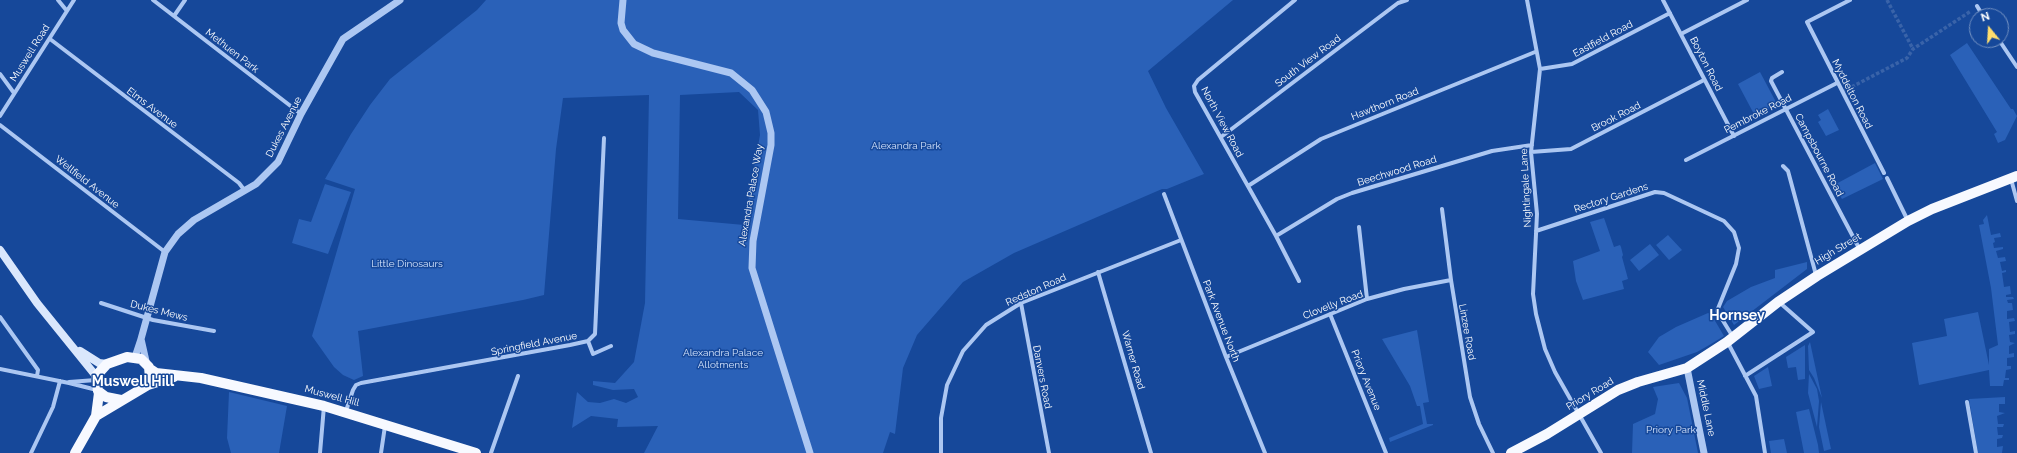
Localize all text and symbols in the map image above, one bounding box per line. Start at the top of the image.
north arrow [1969,8,2009,48]
text: N [1979,10,1991,25]
street label: Eastfield Road [1571,18,1635,60]
street label: Muswell Road [8,22,52,84]
street label: Methuen Park [203,26,261,76]
street label: South View Road [1273,32,1343,90]
street label: Boyton Road [1687,35,1725,93]
street label: Myddelton Road [1829,57,1875,131]
street label: Elms Avenue [124,85,180,131]
street label: North View Road [1198,85,1246,159]
street label: Hawthorn Road [1349,85,1421,123]
street label: Pembroke Road [1722,92,1794,136]
street label: Dukes Avenue [264,95,304,159]
street label: Brook Road [1589,99,1643,135]
street label: Campsbourne Road [1792,111,1846,199]
park label: Alexandra Park [871,140,941,152]
street label: Alexandra Palace Way [736,143,766,247]
street label: Nightingale Lane [1518,148,1534,228]
street label: Wellfield Avenue [52,153,122,211]
street label: Beechwood Road [1356,153,1438,189]
street label: Rectory Gardens [1572,180,1650,216]
street label: High Street [1813,231,1863,267]
park label: Little Dinosaurs [371,258,443,270]
street label: Redston Road [1004,271,1068,309]
street label: Park Avenue North [1200,278,1242,364]
street label: Clovelly Road [1301,288,1365,322]
street label: Dukes Mews [129,298,189,324]
street label: Linzee Road [1456,303,1478,361]
district label: Hornsey [1709,308,1765,324]
street label: Warner Road [1119,329,1147,391]
street label: Springfield Avenue [490,330,578,358]
street label: Danvers Road [1030,344,1054,410]
park label: Alexandra Palace Allotments [683,347,763,370]
street label: Priory Avenue [1348,348,1384,412]
district label: Muswell Hill [92,374,174,390]
street label: Priory Road [1564,375,1616,413]
street label: Middle Lane [1694,379,1718,437]
street label: Muswell Hill [303,383,361,409]
park label: Priory Park [1646,424,1696,436]

